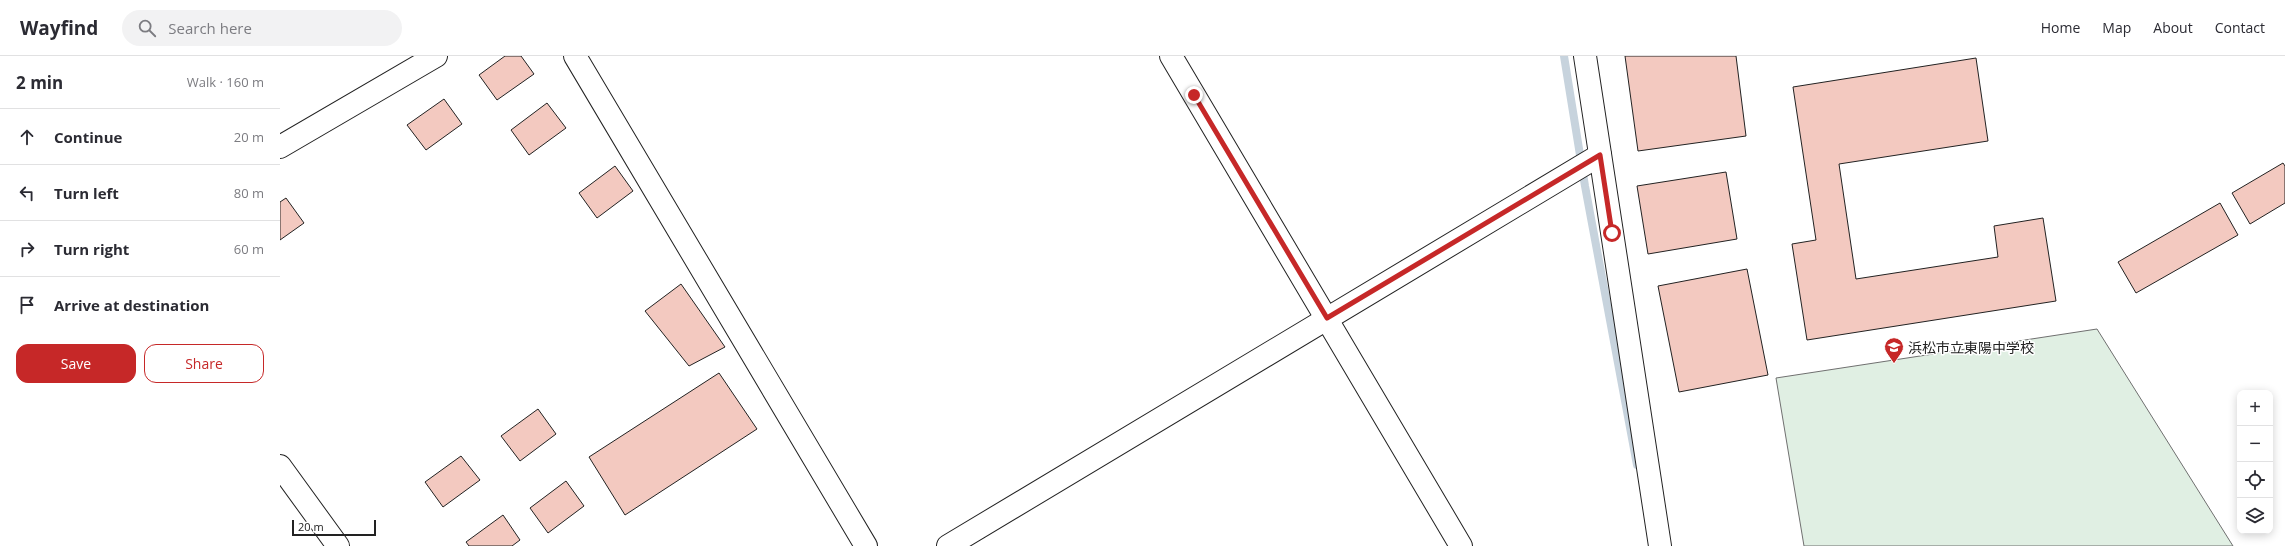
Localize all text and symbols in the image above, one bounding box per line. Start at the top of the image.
search box [122,10,402,46]
text: Wayfind [20,15,98,41]
icon: search [136,17,158,39]
text: Search here [168,18,252,38]
text: Home [2041,18,2080,37]
text: Map [2102,18,2131,37]
text: About [2153,18,2193,37]
text: Contact [2215,18,2265,37]
text: 2 min [16,71,63,94]
text: Walk · 160 m [187,73,264,91]
route end [1185,86,1203,104]
icon: ahead [16,126,38,148]
text: Continue [54,127,122,147]
text: 20 m [234,128,264,146]
icon: left [16,182,38,204]
text: Turn left [54,183,119,203]
text: 80 m [234,184,264,202]
route start [1603,224,1621,242]
icon: right [16,238,38,260]
text: Turn right [54,239,129,259]
text: 60 m [234,240,264,258]
icon: arrive [16,294,38,316]
text: Arrive at destination [54,295,209,315]
school or university icon: 浜松市立東陽中学校 [1883,336,1905,364]
place label: 浜松市立東陽中学校 [1908,338,2034,357]
button: Save [16,344,136,383]
button: Share [144,344,264,383]
map controls [2237,390,2273,534]
button: + [2237,390,2273,426]
button: − [2237,426,2273,462]
button: locate [2237,462,2273,498]
button: layers [2237,498,2273,534]
scale bar [292,518,376,537]
text: 20 m [298,519,324,534]

